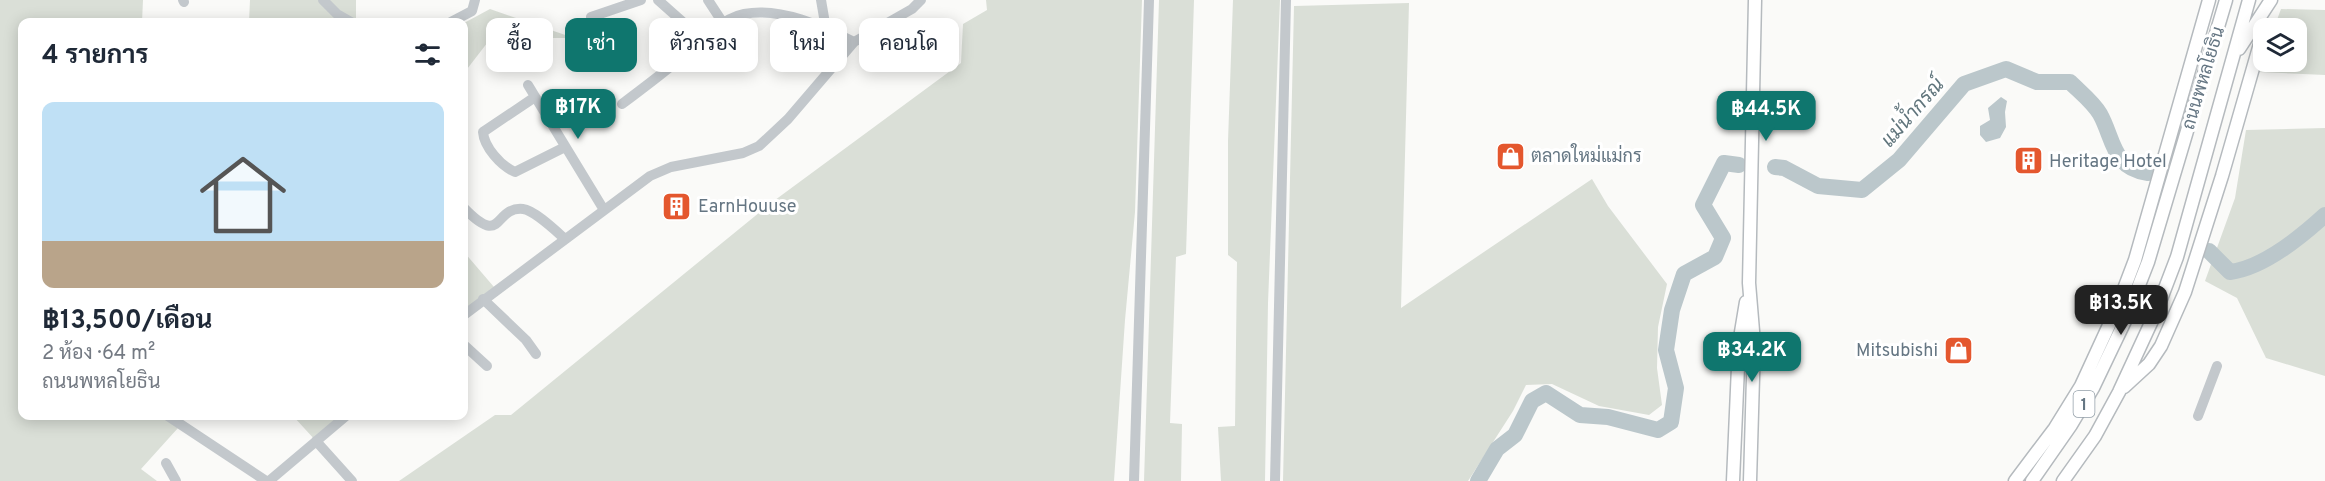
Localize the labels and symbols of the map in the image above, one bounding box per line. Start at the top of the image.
street label: ถนนพหลโยธิน [2175,23,2231,133]
water label: แม่น้ำกรณ์ [1871,66,1953,154]
pin: ฿17K [542,89,614,140]
pin: ฿44.5K [1717,91,1815,142]
shop icon: ตลาดใหม่แม่กร [1494,140,1526,172]
place label: ตลาดใหม่แม่กร [1531,143,1642,169]
building icon: Heritage Hotel [2012,145,2044,177]
place label: Heritage Hotel [2049,151,2167,174]
building icon: EarnHouuse [661,190,693,222]
place label: EarnHouuse [698,196,796,219]
pin: ฿13.5K [2072,285,2170,336]
pin: ฿34.2K [1703,332,1801,383]
shop icon: Mitsubishi [1943,334,1975,366]
place label: Mitsubishi [1856,340,1938,363]
road number: 1 [2074,391,2094,417]

